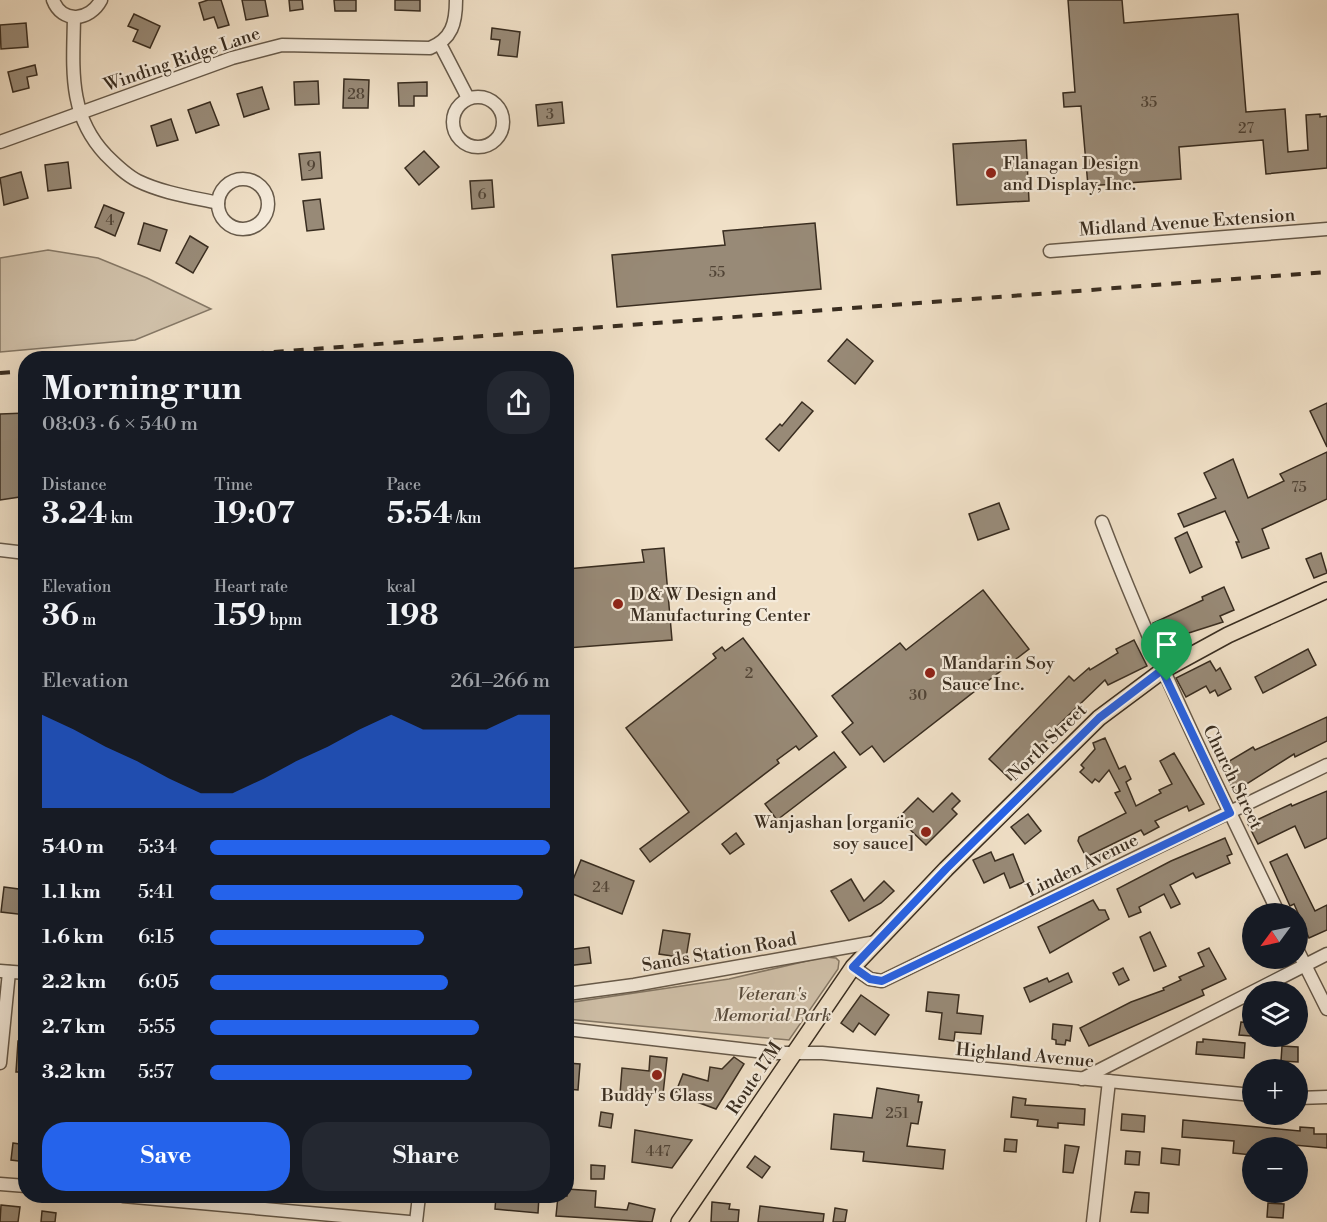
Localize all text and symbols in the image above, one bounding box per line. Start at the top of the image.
street label: Winding Ridge Lane [100,22,263,97]
house number: 28 [347,85,365,104]
house number: 35 [1141,93,1157,112]
house number: 3 [546,105,554,124]
house number: 27 [1238,119,1254,138]
place label: Flanagan Design and Display, Inc. [1003,152,1139,196]
house number: 9 [306,157,316,176]
marker: Flanagan Design and Display, Inc. [984,166,998,180]
house number: 6 [477,185,487,204]
street label: Midland Avenue Extension [1078,203,1296,242]
house number: 4 [106,211,115,230]
house number: 55 [709,263,725,282]
text: Morning run [42,369,242,410]
button: share [487,371,550,434]
text: 08:03 · 6 × 540 m [42,412,198,437]
text: Distance [42,475,107,495]
text: Time [214,475,253,495]
text: Pace [387,475,421,495]
house number: 75 [1291,478,1307,497]
text: 3.24 [42,495,107,533]
text: 19:07 [214,495,295,533]
text: 5:54 [387,495,453,533]
text: km [107,508,133,528]
text: /km [453,508,481,528]
text: Elevation [42,577,111,597]
text: Heart rate [214,577,288,597]
text: kcal [387,577,416,597]
place label: D & W Design and Manufacturing Center [630,583,811,627]
text: 36 [42,597,79,635]
text: 159 [214,597,266,635]
text: 198 [387,597,439,635]
marker: D & W Design and Manufacturing Center [611,597,625,611]
text: m [79,610,96,630]
text: bpm [266,610,302,630]
pin [1141,619,1192,681]
icon: arrive [1150,628,1183,661]
place label: Mandarin Soy Sauce Inc. [942,652,1055,696]
house number: 2 [745,664,753,683]
marker: Mandarin Soy Sauce Inc. [923,666,937,680]
text: Elevation [42,669,129,694]
text: 261–266 m [450,669,550,694]
house number: 30 [909,686,927,705]
street label: North Street [1003,698,1092,786]
street label: Church Street [1197,721,1268,834]
place label: Wanjashan [organic soy sauce] [753,811,914,855]
marker: Wanjashan [organic soy sauce] [919,825,933,839]
street label: Linden Avenue [1022,828,1142,902]
text: 540 m [42,835,104,860]
text: 5:34 [138,835,177,860]
house number: 24 [592,878,610,897]
text: 1.1 km [42,880,101,905]
text: 5:41 [138,880,174,905]
north arrow [1242,903,1308,969]
map controls [1242,903,1308,1203]
text: 1.6 km [42,925,104,950]
text: 6:15 [138,925,174,950]
street label: Sands Station Road [640,927,799,977]
text: 2.2 km [42,970,106,995]
text: 6:05 [138,970,179,995]
button: layers [1242,981,1308,1047]
park label: Veteran's Memorial Park [713,983,831,1027]
text: 2.7 km [42,1015,106,1040]
text: 5:55 [138,1015,176,1040]
street label: Route 17M [722,1037,787,1119]
street label: Highland Avenue [955,1038,1095,1073]
button: + [1242,1059,1308,1125]
text: 3.2 km [42,1060,106,1085]
text: 5:57 [138,1060,174,1085]
marker: Buddy's Glass [650,1068,664,1082]
place label: Buddy's Glass [600,1084,713,1107]
house number: 251 [885,1104,909,1123]
button: Save [42,1122,290,1191]
button: Share [302,1122,550,1191]
button: − [1242,1137,1308,1203]
house number: 447 [645,1142,671,1161]

